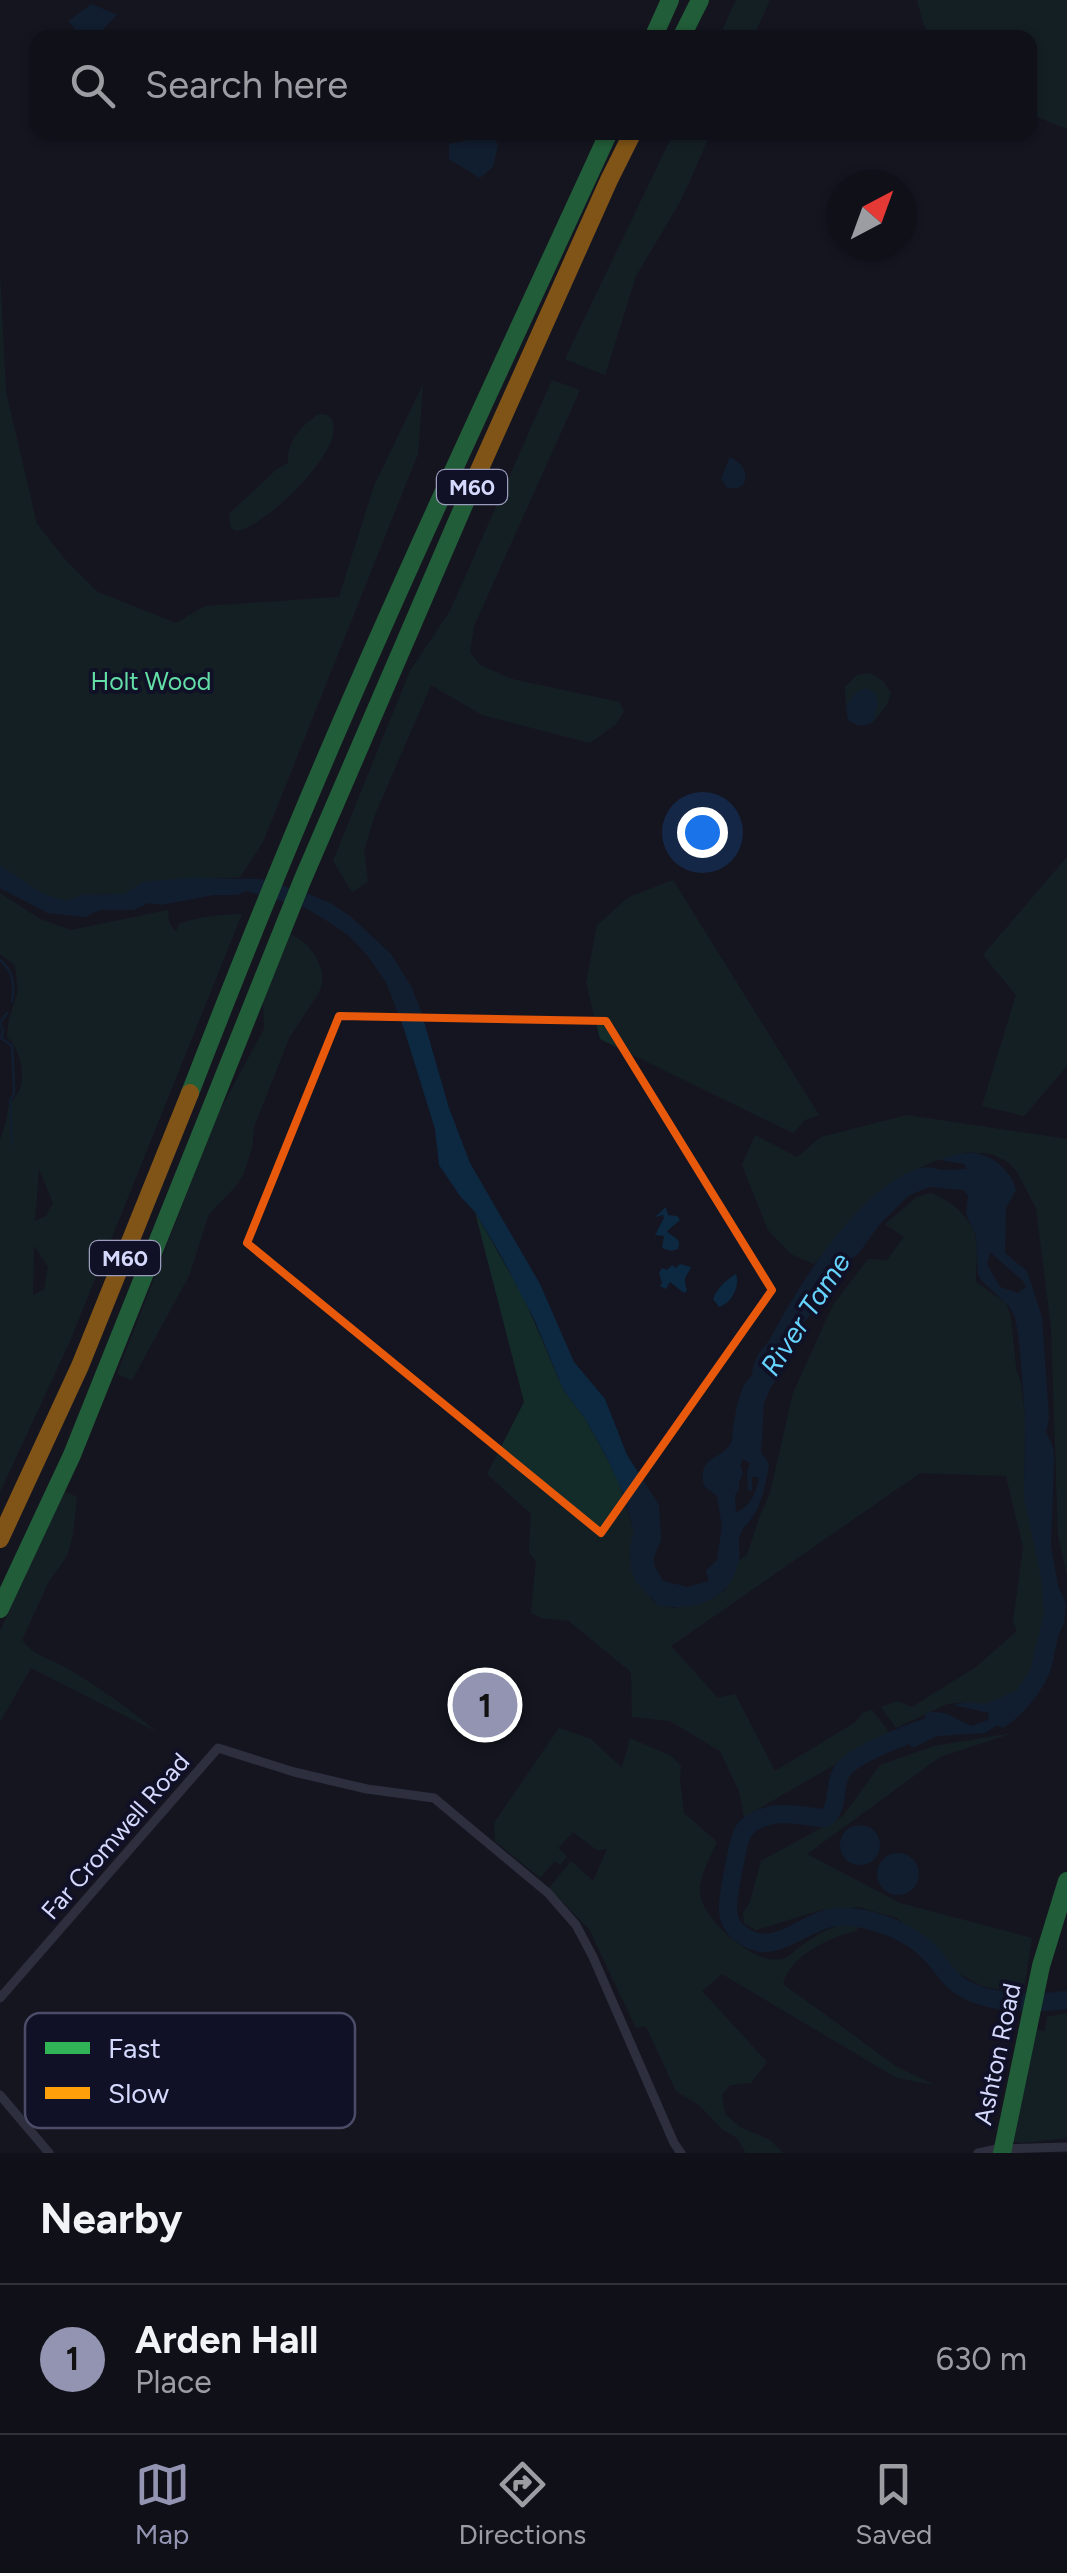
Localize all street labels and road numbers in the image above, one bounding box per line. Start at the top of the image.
road number: M60 [437,470,507,504]
road number: M60 [90,1241,160,1275]
street label: Far Cromwell Road [35,1747,195,1925]
street label: Ashton Road [967,1980,1027,2128]

